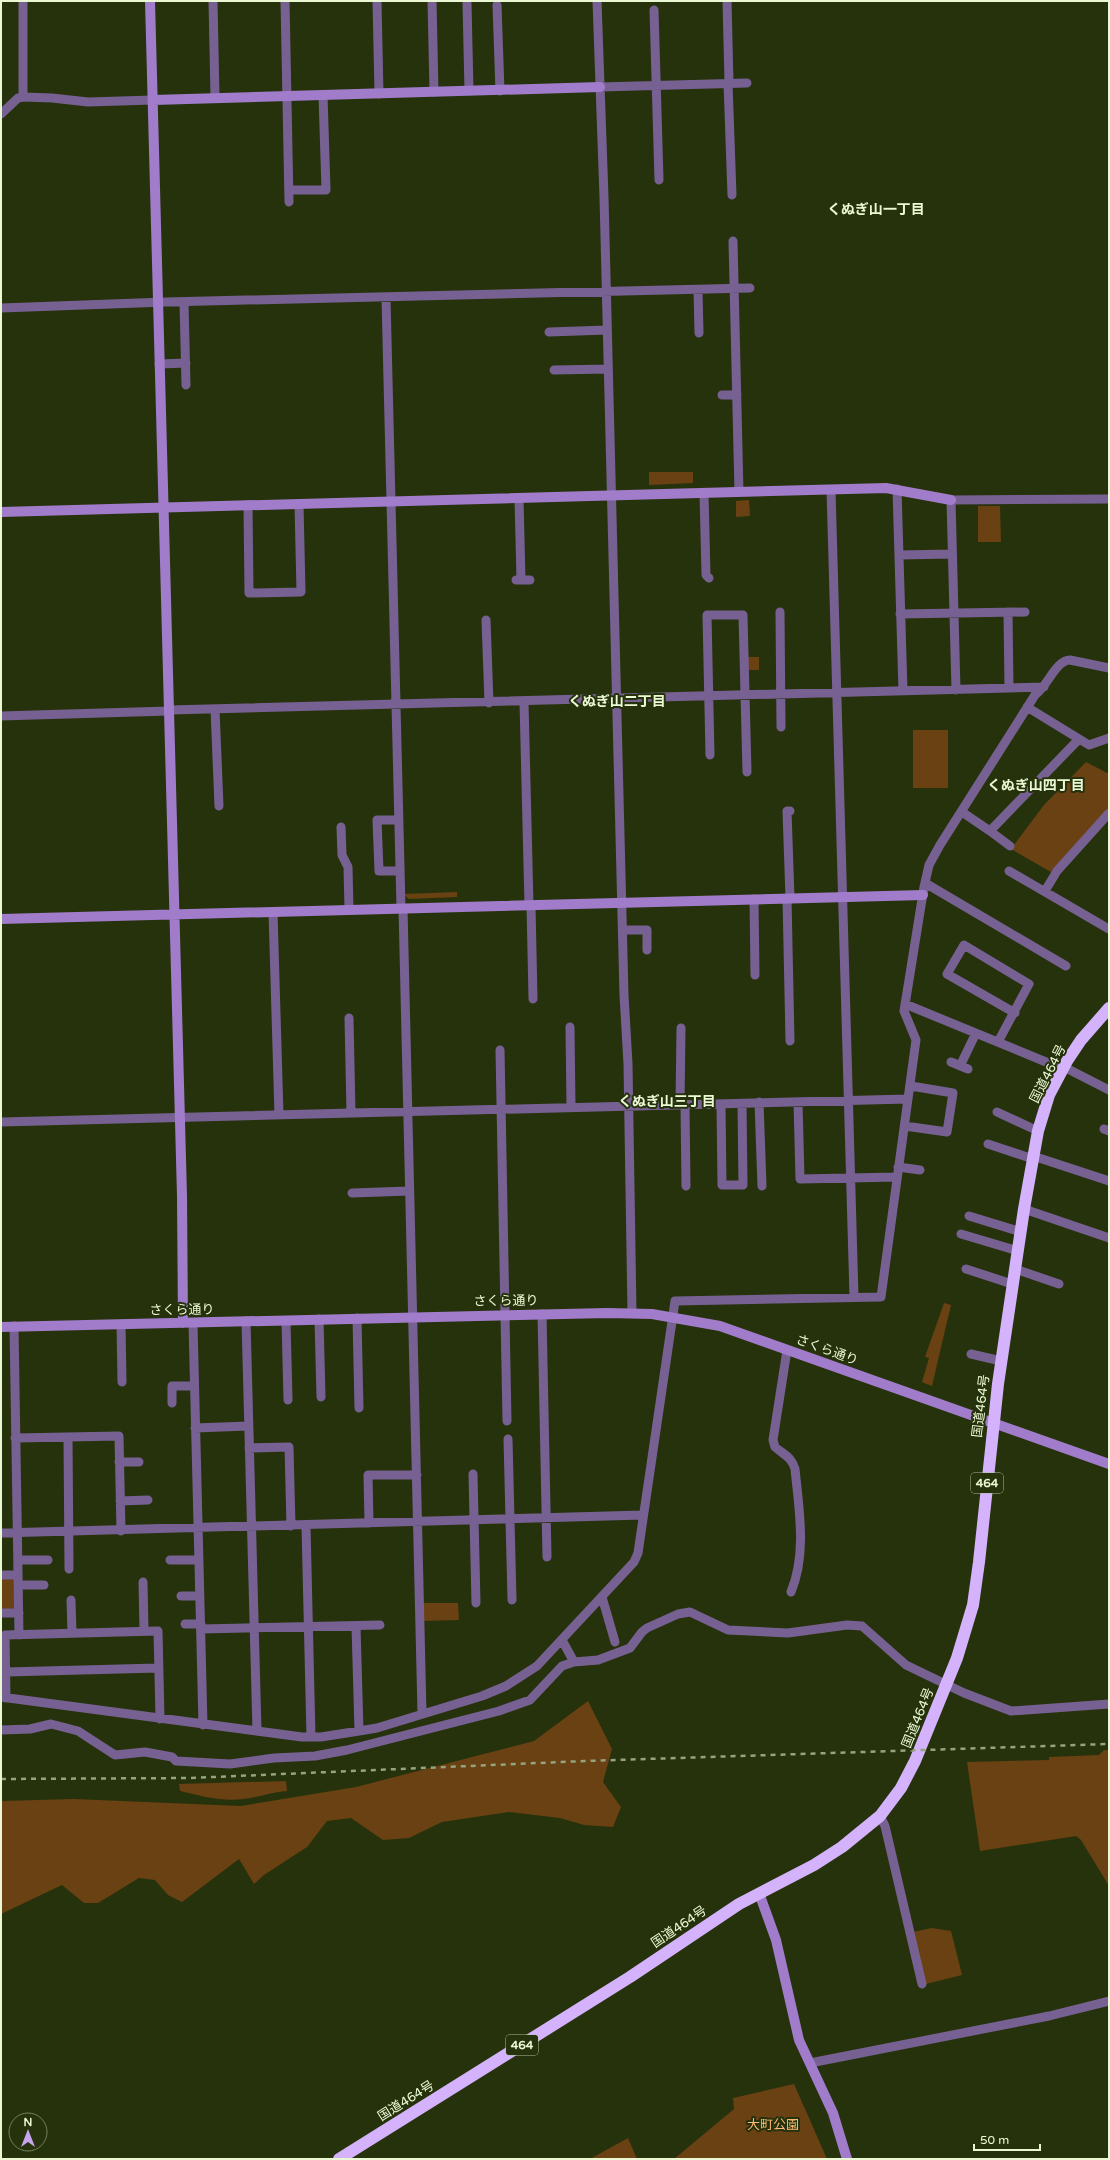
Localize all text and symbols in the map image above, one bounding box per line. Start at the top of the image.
district label: くぬぎ山一丁目 [827,201,925,218]
district label: くぬぎ山二丁目 [568,693,666,710]
district label: くぬぎ山四丁目 [987,777,1085,794]
street label: 国道464号 [1026,1042,1070,1106]
district label: くぬぎ山三丁目 [618,1093,716,1110]
street label: さくら通り [473,1292,539,1310]
street label: さくら通り [149,1301,215,1319]
street label: さくら通り [794,1331,860,1369]
street label: 国道464号 [969,1374,993,1438]
road number: 464 [971,1473,1003,1493]
street label: 国道464号 [899,1686,937,1750]
street label: 国道464号 [648,1903,710,1951]
road number: 464 [506,2035,538,2055]
street label: 国道464号 [375,2077,437,2125]
north arrow [8,2112,48,2152]
text: N [24,2116,32,2129]
park label: 大町公園 [747,2117,799,2133]
scale bar [974,2126,1040,2152]
text: 50 m [980,2133,1009,2147]

